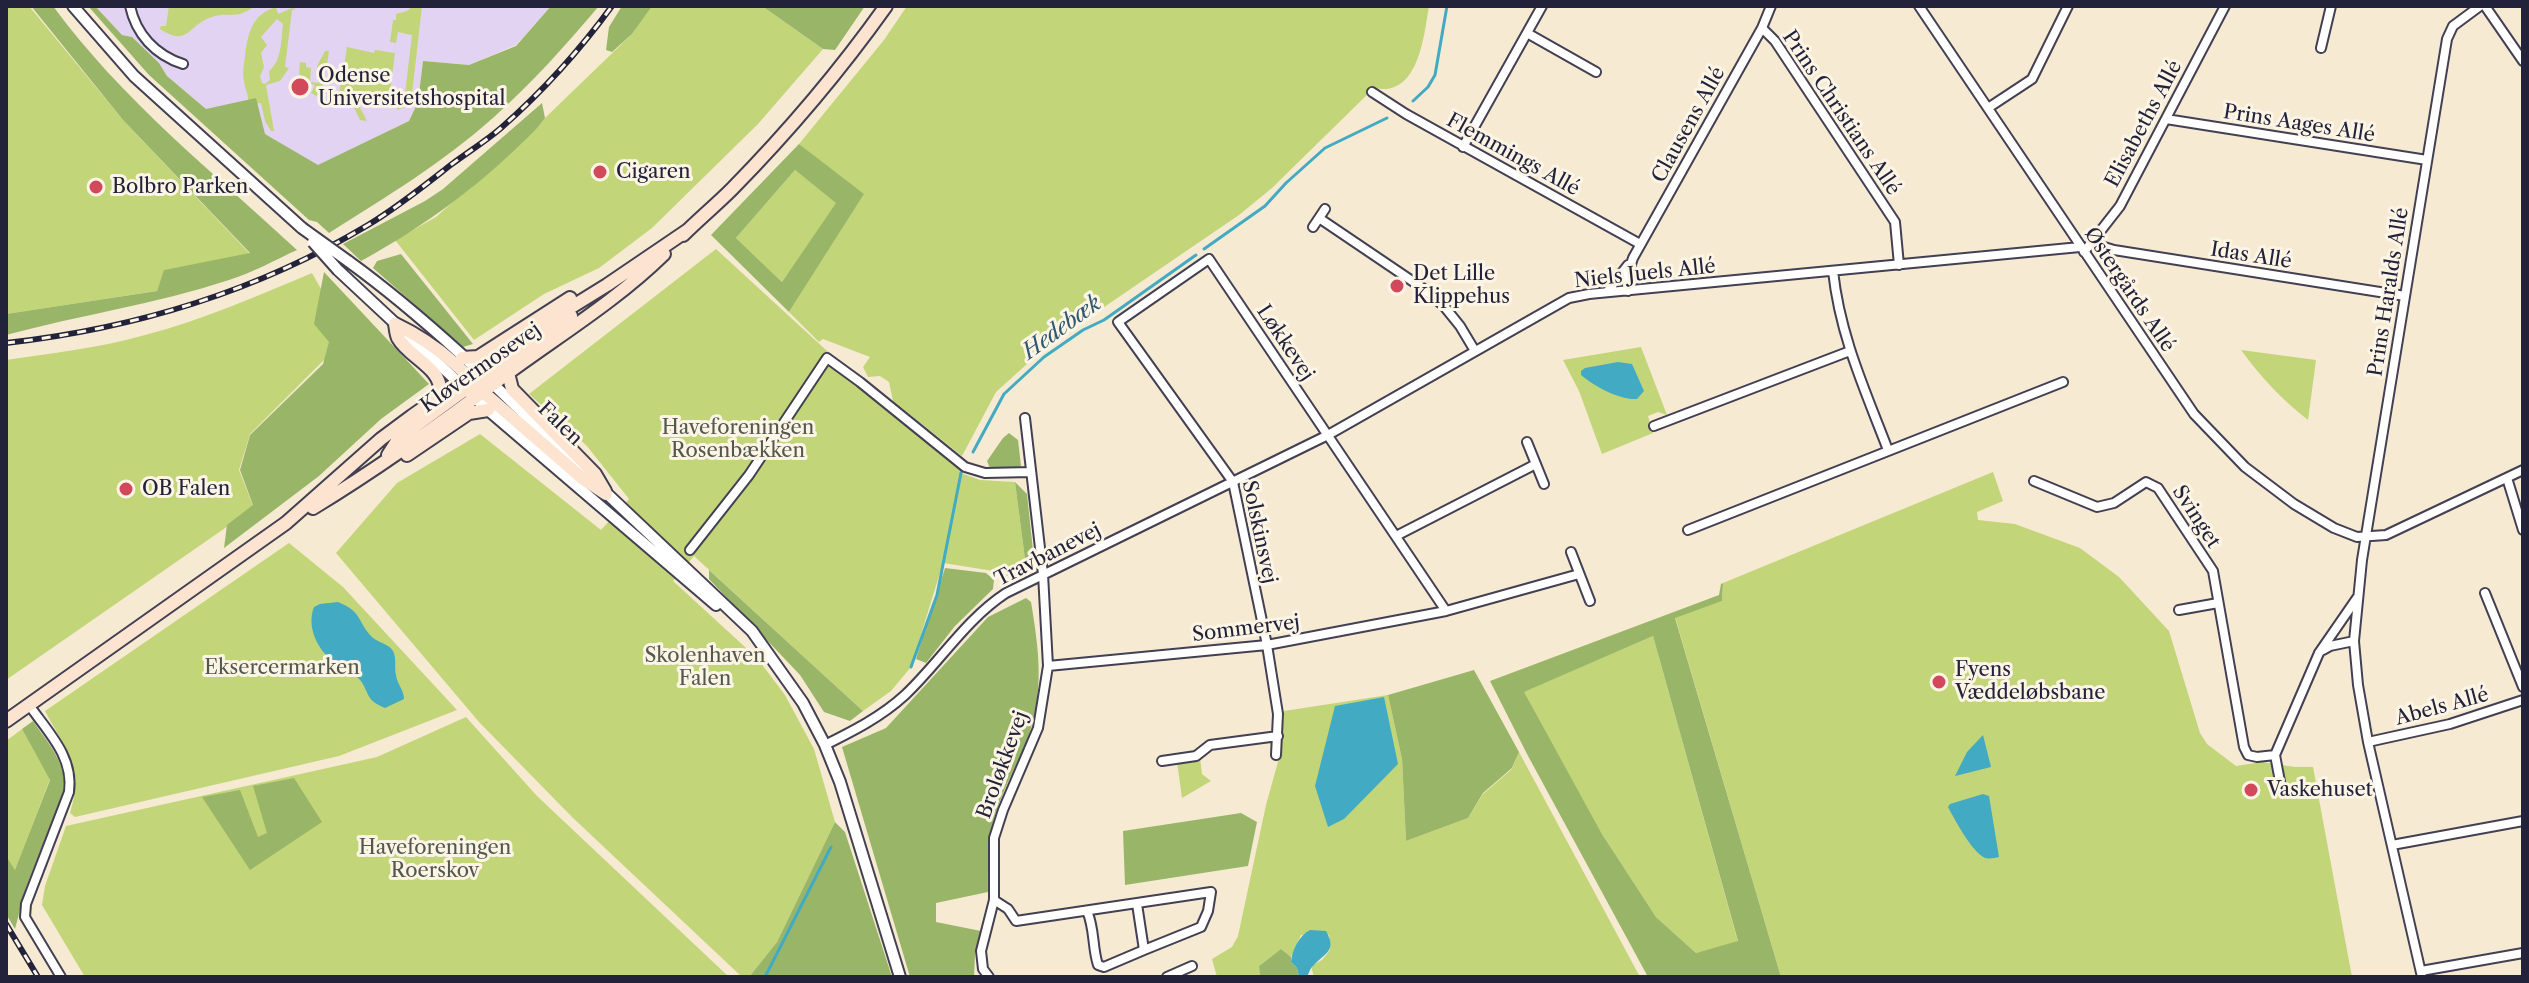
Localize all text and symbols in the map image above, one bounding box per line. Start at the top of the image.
street label: Prins Christians Allé [1777,26,1905,200]
street label: Elisabeths Allé [2101,57,2187,191]
street label: Clausens Allé [1647,63,1731,187]
place label: Odense Universitetshospital [318,64,506,111]
marker: Odense Universitetshospital [289,76,311,98]
street label: Prins Aages Allé [2221,100,2377,148]
street label: Flemmings Allé [1442,109,1584,201]
place label: Cigaren [616,160,690,184]
marker: Cigaren [591,163,609,181]
place label: Bolbro Parken [112,175,248,199]
marker: Bolbro Parken [87,178,105,196]
street label: Prins Haralds Allé [2364,206,2414,378]
street label: Østergårds Allé [2078,223,2180,357]
street label: Idas Allé [2209,238,2293,274]
street label: Niels Juels Allé [1573,255,1717,293]
place label: Det Lille Klippehus [1413,262,1510,309]
marker: Det Lille Klippehus [1388,277,1406,295]
water label: Hedebæk [1017,291,1107,365]
street label: Løkkevej [1251,301,1319,385]
street label: Kløvermosevej [416,318,546,418]
street label: Falen [533,397,587,451]
park label: Haveforeningen Rosenbækken [662,416,814,463]
place label: OB Falen [142,477,230,501]
street label: Solskinsvej [1236,478,1282,586]
marker: OB Falen [117,480,135,498]
street label: Svinget [2167,481,2225,553]
street label: Travbanevej [991,518,1105,592]
street label: Sommervej [1191,610,1301,648]
park label: Skolenhaven Falen [644,644,766,691]
park label: Eksercermarken [204,656,360,680]
place label: Fyens Væddeløbsbane [1955,658,2105,705]
marker: Fyens Væddeløbsbane [1930,673,1948,691]
street label: Abels Allé [2393,683,2491,731]
street label: Broløkkevej [972,708,1034,822]
place label: Vaskehuset [2267,778,2373,802]
marker: Vaskehuset [2242,781,2260,799]
park label: Haveforeningen Roerskov [359,836,511,883]

